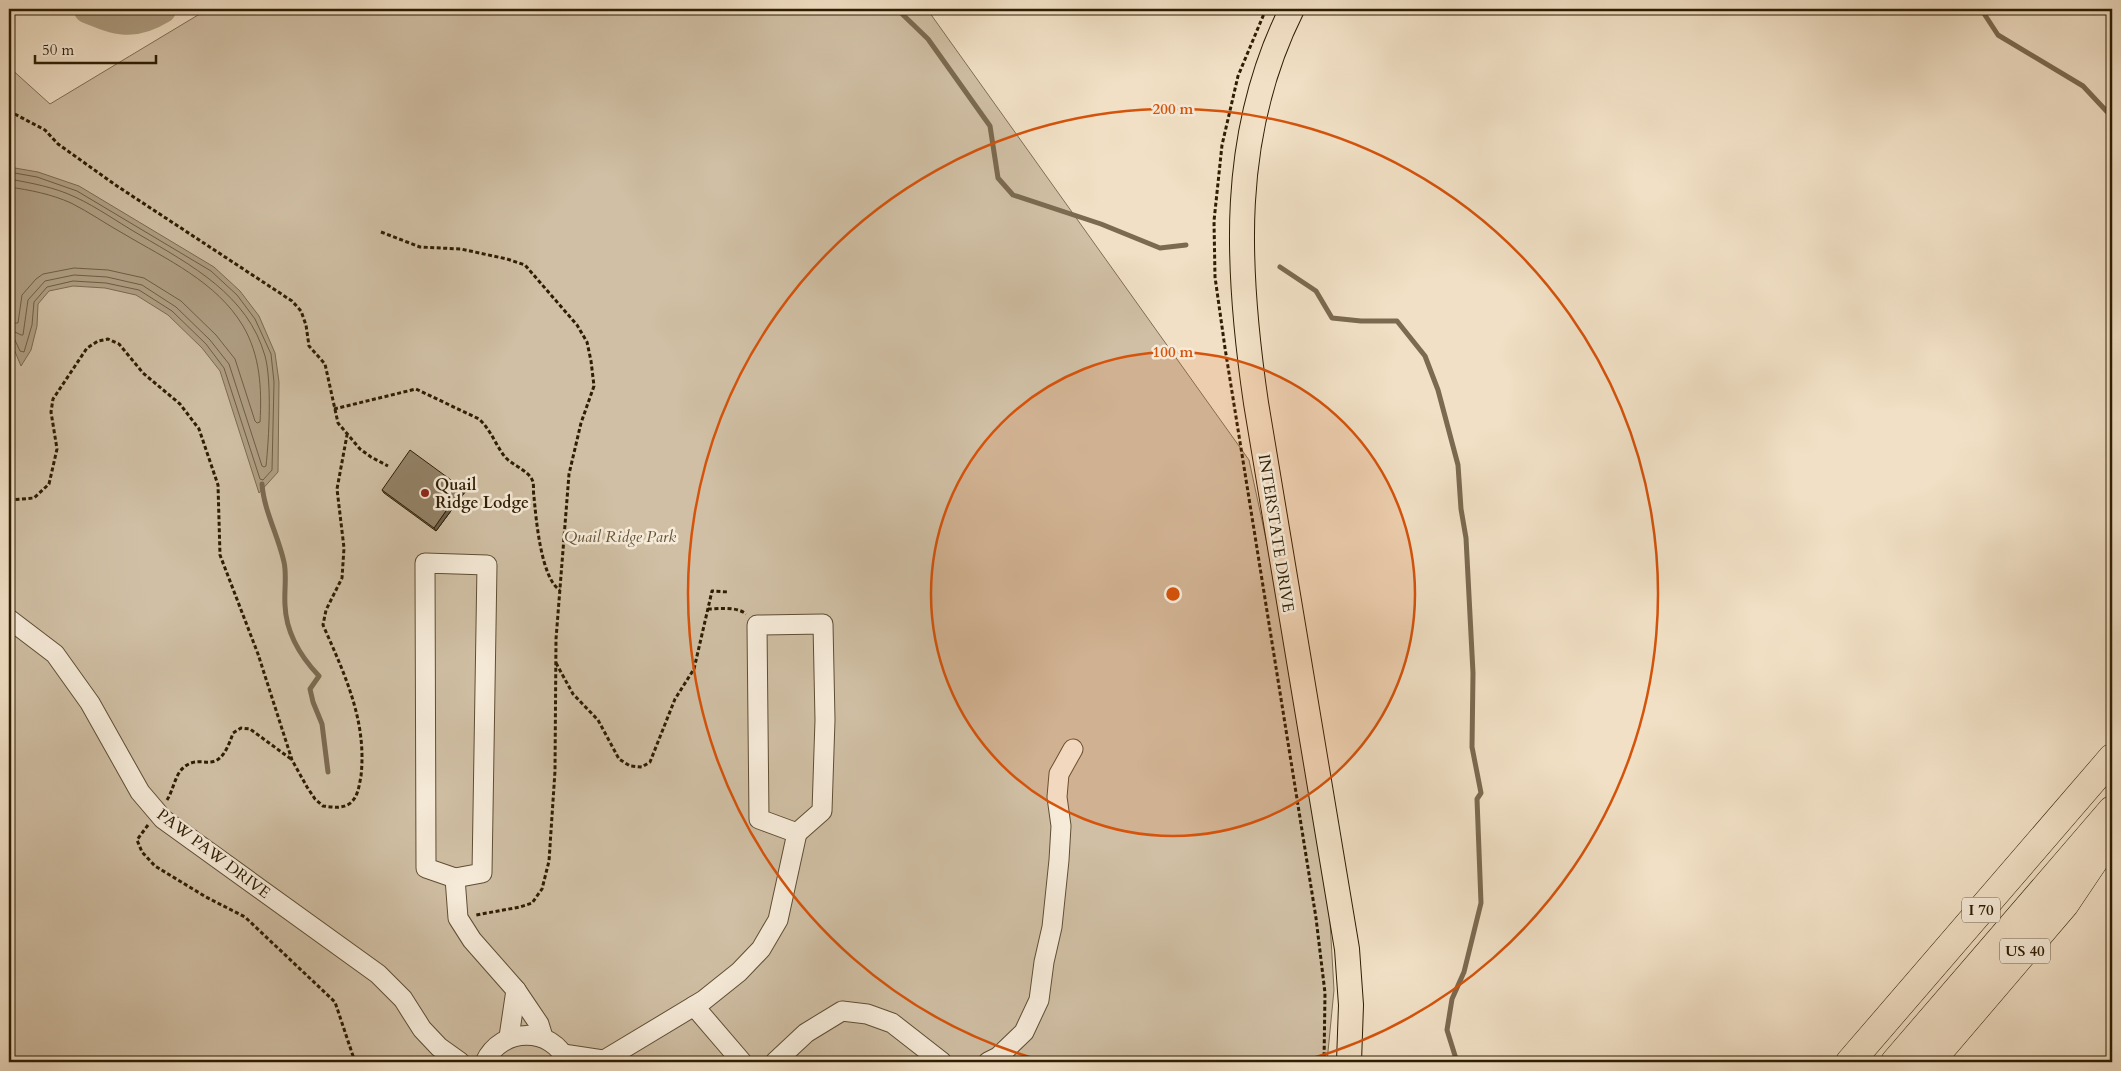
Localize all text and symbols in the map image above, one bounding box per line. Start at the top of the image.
scale bar [35,32,156,64]
text: 50 m [42,40,74,60]
text: 200 m [1153,99,1194,119]
text: 100 m [1153,342,1194,362]
street label: INTERSTATE DRIVE [1253,452,1299,614]
place label: Quail Ridge Lodge [435,474,529,514]
marker: Quail Ridge Lodge [419,487,431,499]
park label: Quail Ridge Park [564,526,676,548]
centre of rings [1164,585,1182,603]
street label: PAW PAW DRIVE [152,804,275,904]
road number: I 70 [1962,898,2000,922]
road number: US 40 [2000,938,2050,964]

